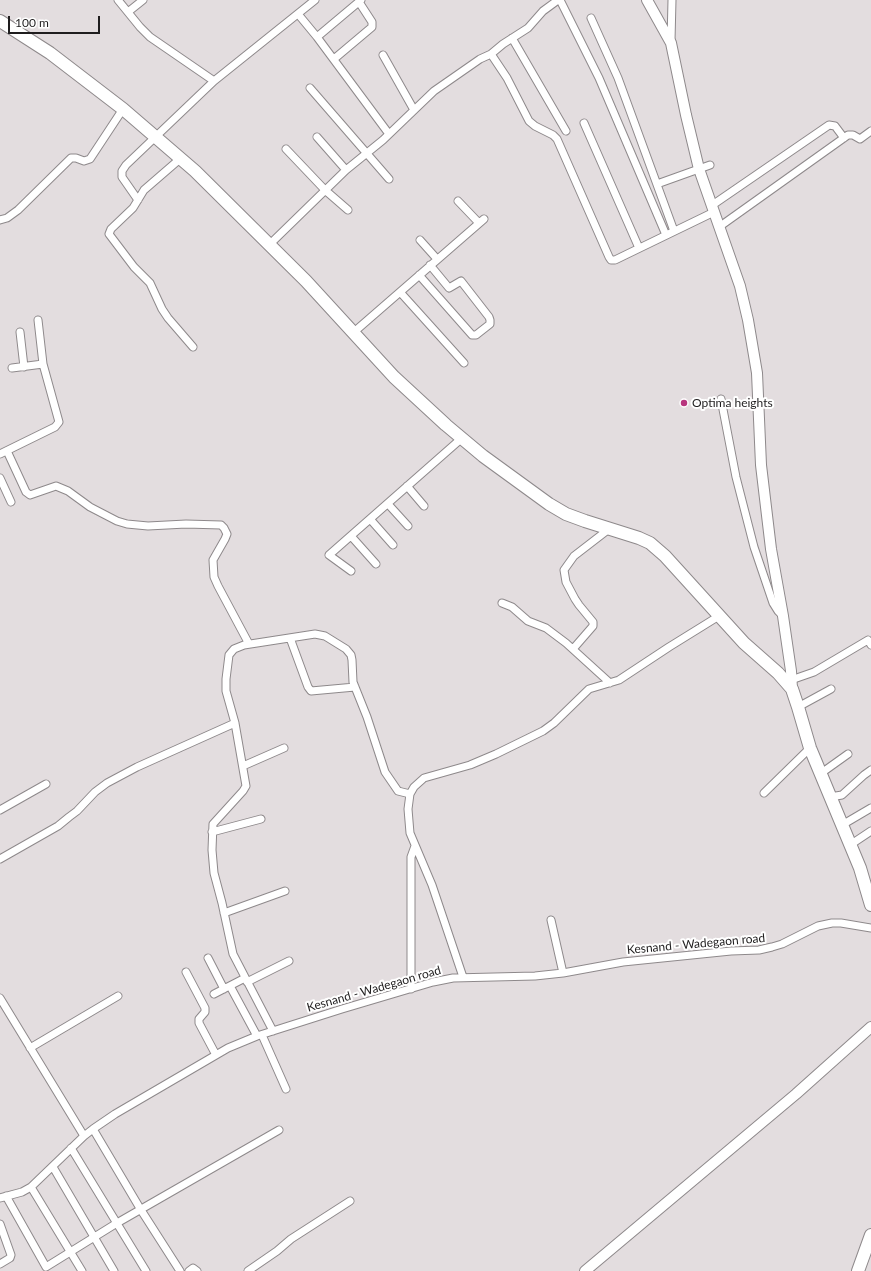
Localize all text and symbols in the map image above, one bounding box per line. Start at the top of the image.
scale bar [10,8,102,34]
text: 100 m [15,15,49,30]
place label: Optima heights [692,396,773,410]
marker: Optima heights [679,398,689,408]
street label: Kesnand - Wadegaon road [626,931,766,957]
street label: Kesnand - Wadegaon road [305,963,443,1015]

